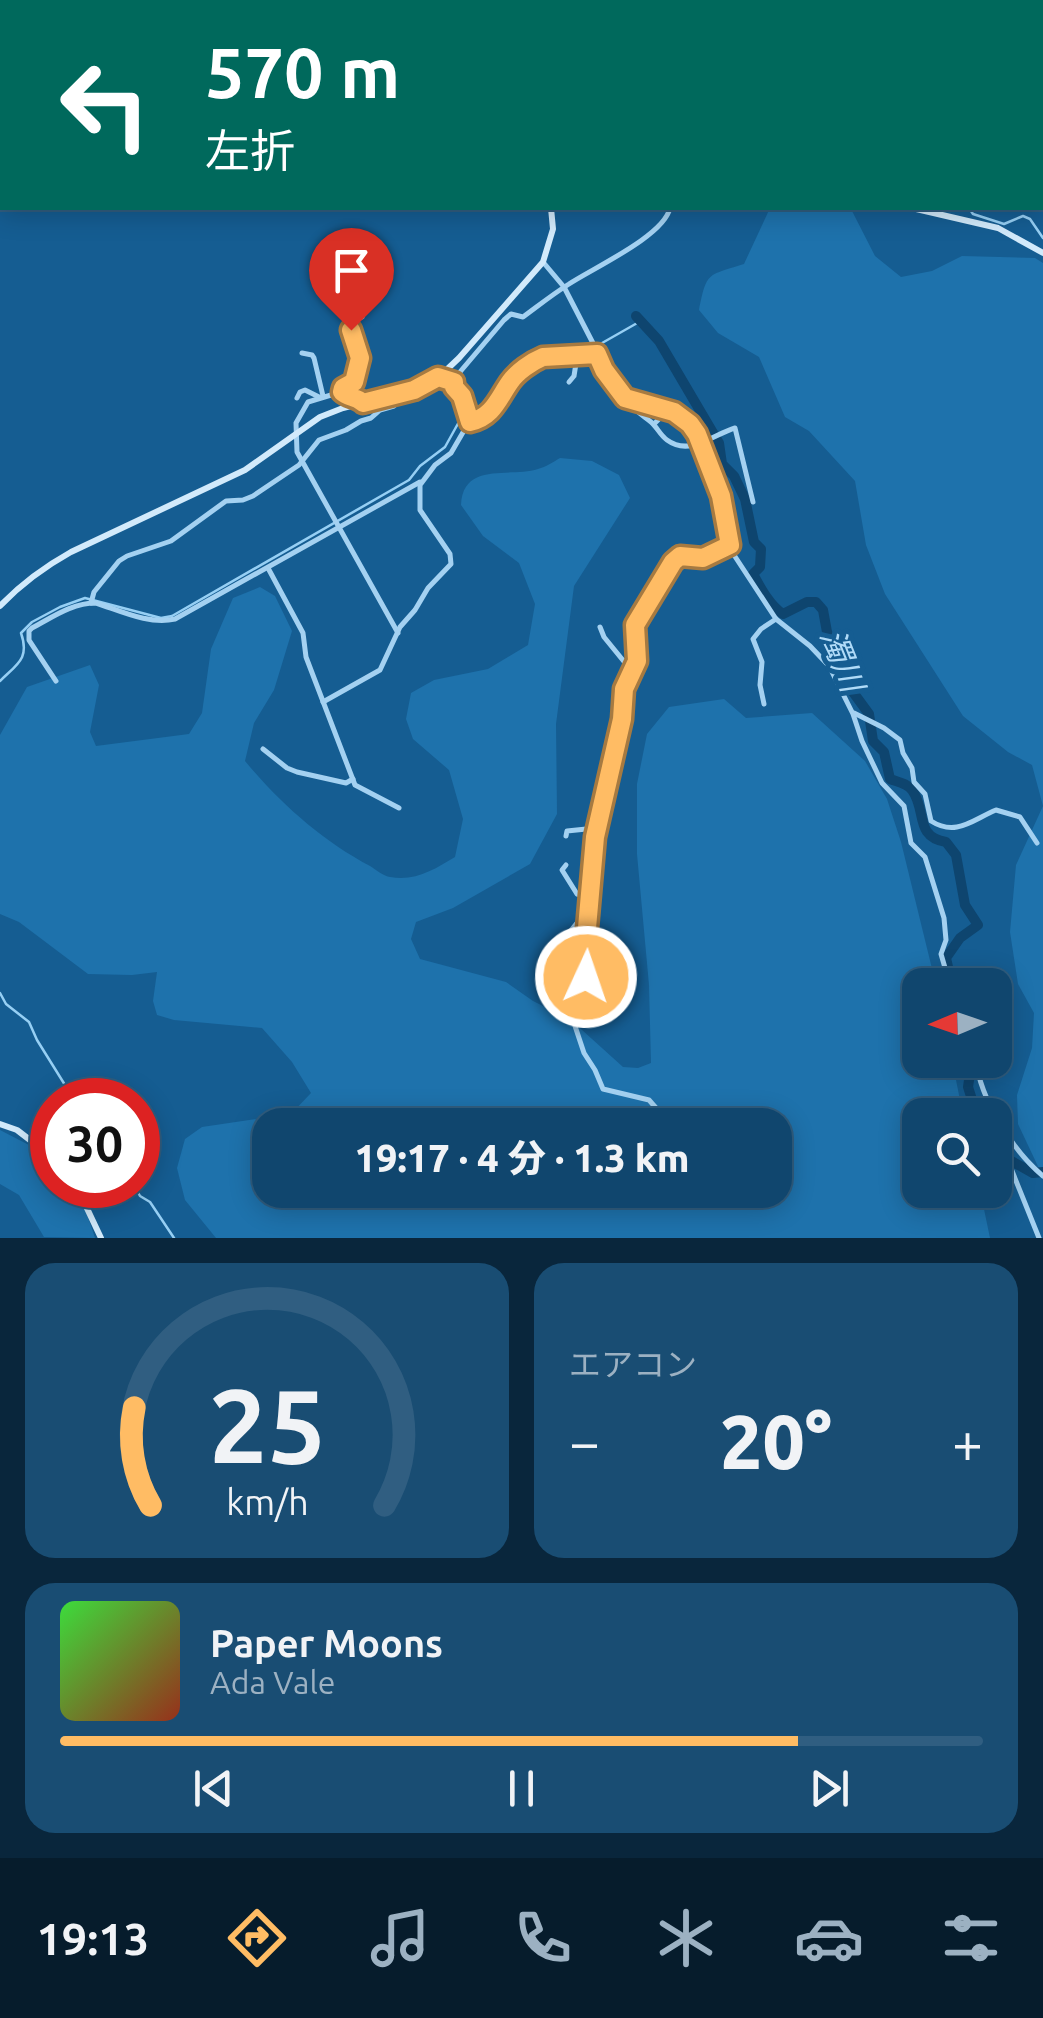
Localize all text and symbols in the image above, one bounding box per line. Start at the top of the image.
text: 570 m [205,33,400,111]
icon: left [40,40,170,170]
text: 左折 [205,125,295,176]
pin [309,228,394,331]
icon: arrive [324,243,379,298]
water label: 濁川 [814,624,873,699]
position arrow [534,925,638,1029]
north arrow [902,968,1012,1078]
map controls [902,968,1012,1208]
speed limit sign: 30 [30,1078,160,1208]
button: search [902,1098,1012,1208]
text: 19:17 · 4 分 · 1.3 km [355,1137,689,1179]
text: エアコン [569,1346,697,1382]
text: 25 [208,1366,326,1483]
text: 20° [720,1399,832,1483]
text: − [569,1411,600,1472]
text: + [952,1411,983,1472]
text: km/h [226,1482,308,1522]
text: Paper Moons [210,1622,443,1664]
text: Ada Vale [210,1664,336,1700]
icon: previous [186,1761,241,1816]
icon: pause [494,1761,549,1816]
icon: next [802,1761,857,1816]
icon: directions [222,1903,292,1973]
icon: music [365,1903,435,1973]
icon: phone [508,1903,578,1973]
icon: climate [651,1903,721,1973]
icon: car [794,1903,864,1973]
icon: filters [936,1903,1006,1973]
text: 19:13 [36,1913,149,1964]

